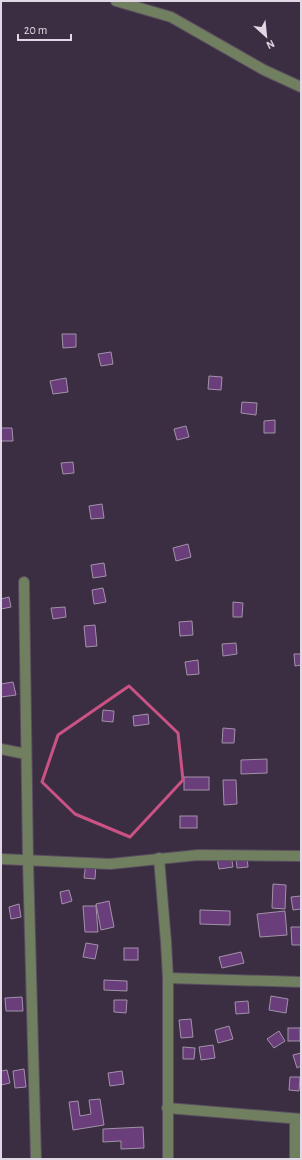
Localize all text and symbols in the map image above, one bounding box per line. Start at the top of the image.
scale bar [18,16,71,42]
north arrow [246,16,286,56]
text: 20 m [24,24,47,36]
text: N [264,38,276,51]

